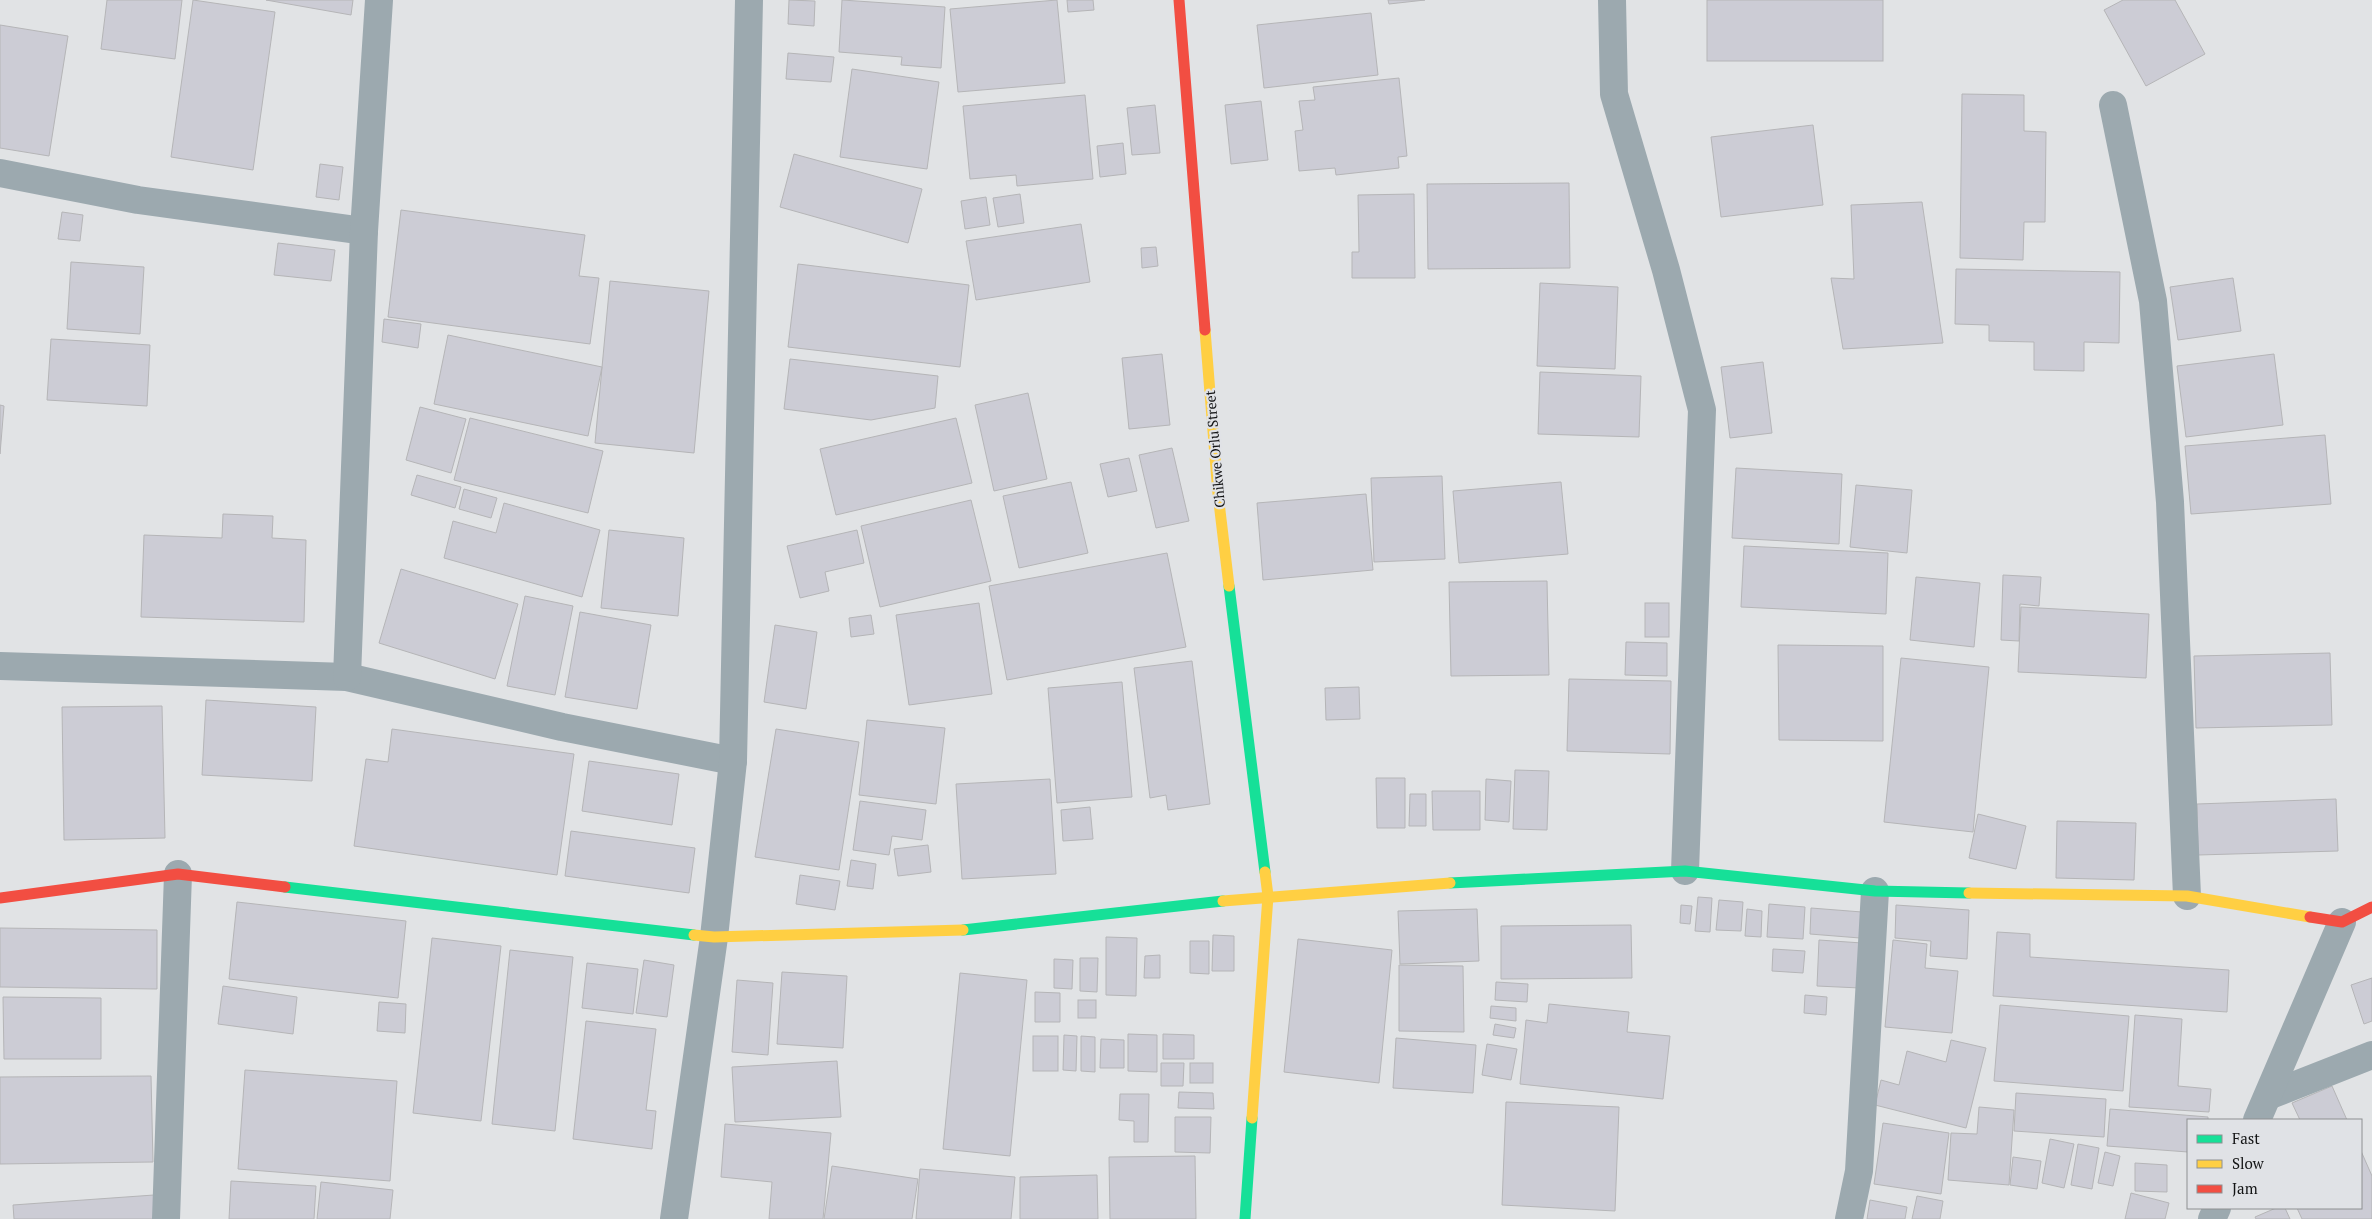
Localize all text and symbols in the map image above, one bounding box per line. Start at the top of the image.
street label: Chikwe Orlu Street [1200,389,1229,509]
legend [2187,1119,2362,1209]
text: Fast [2232,1128,2260,1148]
text: Slow [2232,1153,2265,1173]
text: Jam [2232,1178,2258,1198]

